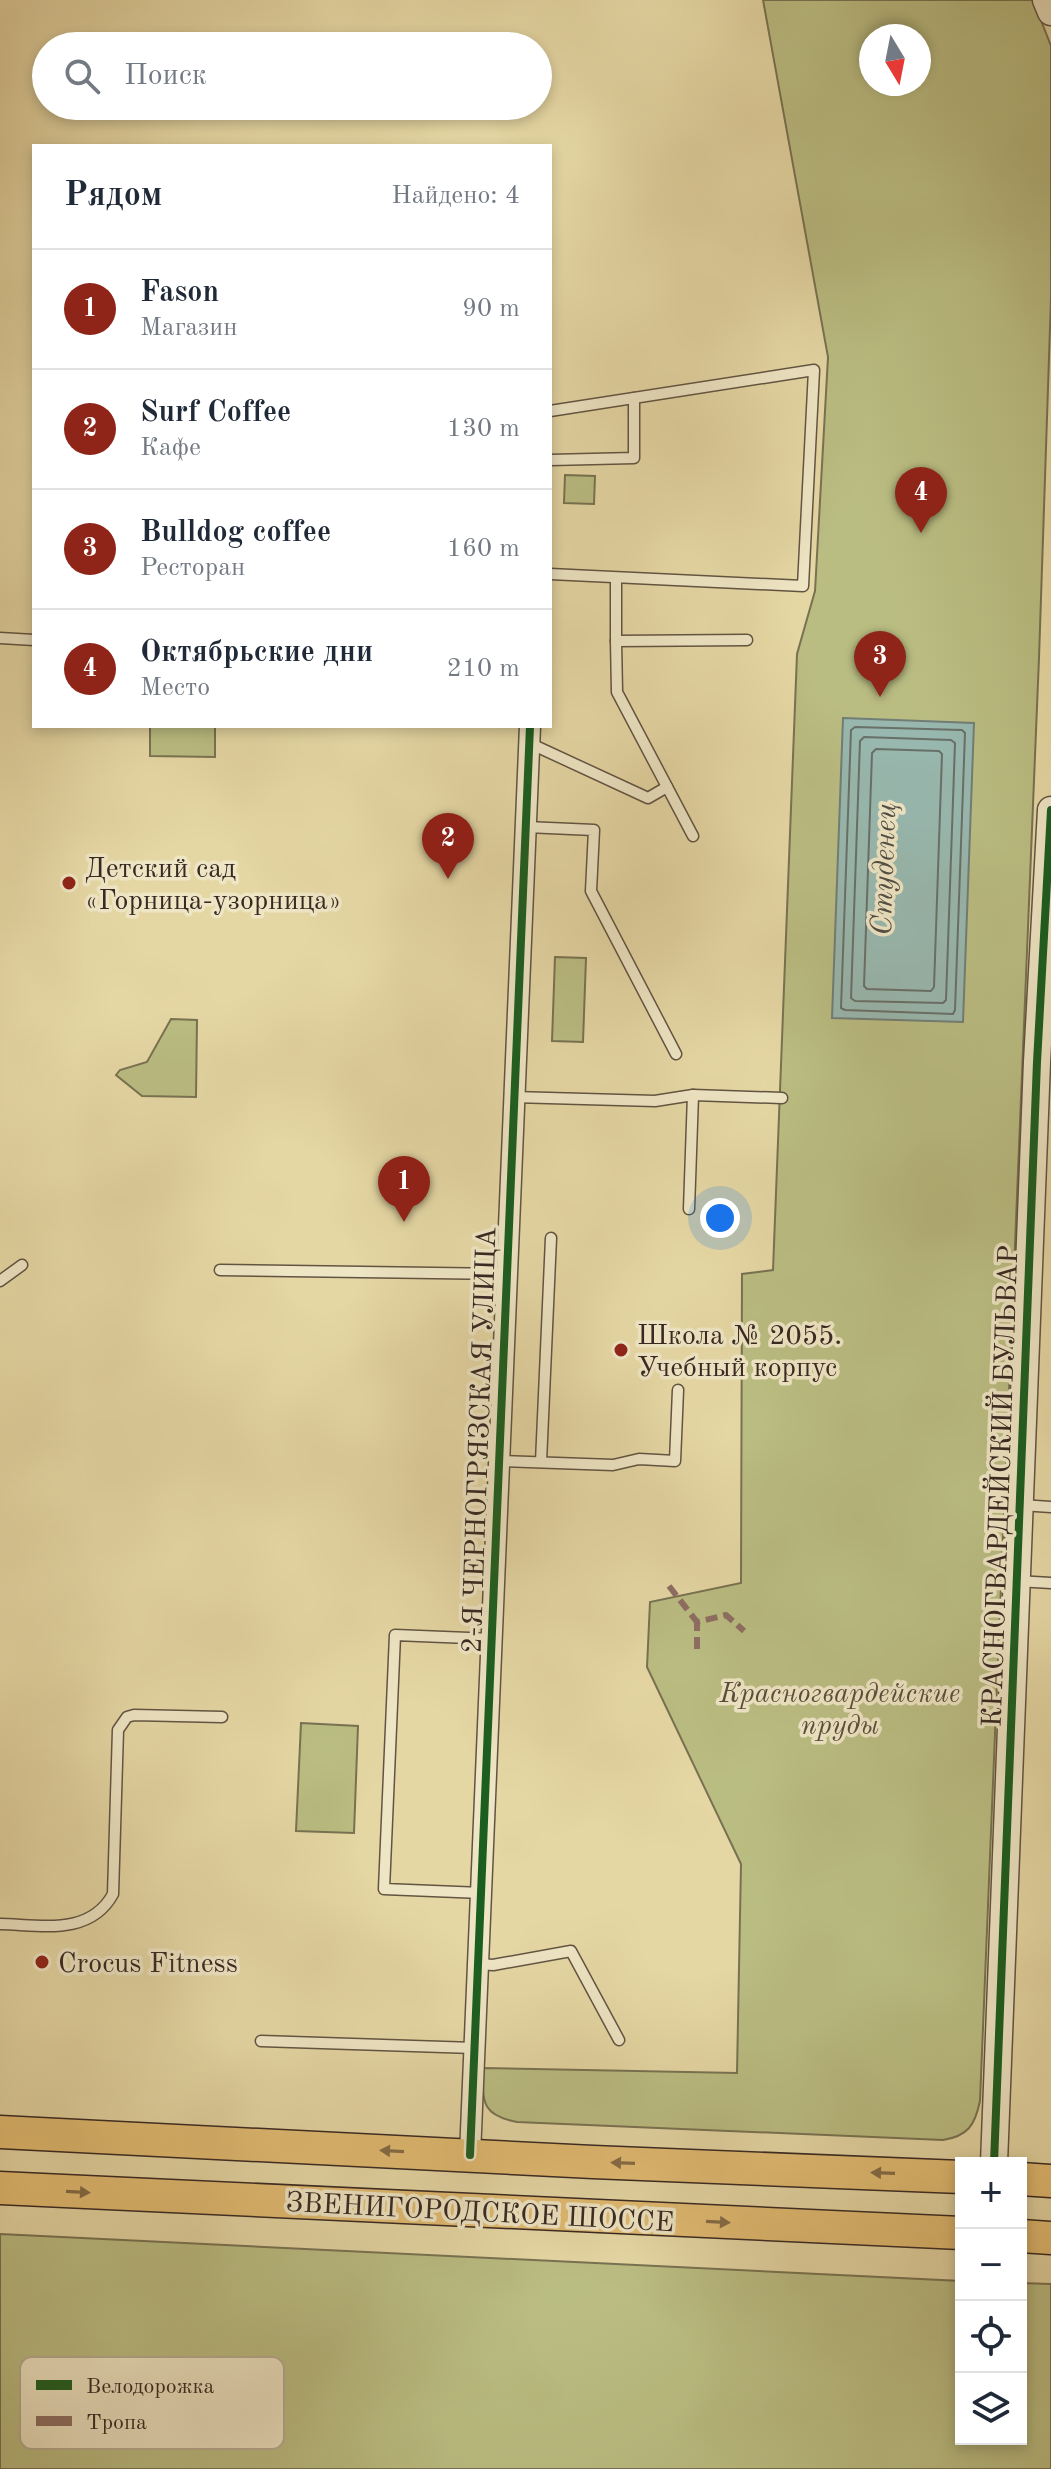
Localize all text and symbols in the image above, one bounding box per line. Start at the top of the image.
north arrow [859,24,931,96]
search box [32,32,552,120]
icon: search [60,54,104,98]
text: Поиск [124,61,207,91]
text: Рядом [64,179,163,213]
text: Найдено: 4 [391,183,520,209]
text: Fason [140,278,219,308]
text: 1 [82,296,98,322]
text: 90 m [462,296,520,322]
text: Магазин [140,315,238,341]
text: Surf Coffee [140,398,291,428]
text: 2 [82,416,98,442]
text: 130 m [447,416,520,442]
text: Кафе [140,435,201,461]
pin: 4 [895,467,947,533]
text: Bulldog coffee [140,518,331,548]
text: 3 [82,536,98,562]
text: 160 m [447,536,520,562]
text: Ресторан [140,555,245,581]
pin: 3 [854,631,906,697]
text: Октябрьские дни [140,638,373,668]
text: 4 [82,656,98,682]
text: 210 m [447,656,520,682]
text: Место [140,675,210,701]
water label: Студенец [868,802,902,936]
pin: 2 [422,813,474,879]
place label: Детский сад «Горница-узорница» [85,856,341,916]
marker: Детский сад «Горница-узорница» [60,874,78,892]
pin: 1 [378,1156,430,1222]
your location [700,1198,740,1238]
street label: 2-Я ЧЕРНОГРЯЗСКАЯ УЛИЦА [460,1226,502,1654]
street label: КРАСНОГВАРДЕЙСКИЙ БУЛЬВАР [974,1244,1024,1728]
place label: Школа № 2055. Учебный корпус [637,1323,842,1383]
marker: Школа № 2055. Учебный корпус [612,1341,630,1359]
park label: Красногвардейские пруды [719,1681,960,1741]
place label: Crocus Fitness [58,1951,238,1979]
marker: Crocus Fitness [33,1953,51,1971]
one-way arrow [379,2144,404,2157]
one-way arrow [610,2156,635,2169]
map controls [955,2157,1027,2445]
button: + [955,2157,1027,2229]
one-way arrow [870,2167,895,2180]
one-way arrow [66,2185,91,2198]
street label: ЗВЕНИГОРОДСКОЕ ШОССЕ [285,2190,675,2238]
one-way arrow [706,2216,731,2229]
button: − [955,2229,1027,2301]
button: locate [955,2301,1027,2373]
legend [20,2357,284,2449]
button: layers [955,2373,1027,2445]
text: Велодорожка [86,2376,215,2398]
text: Тропа [86,2412,147,2434]

